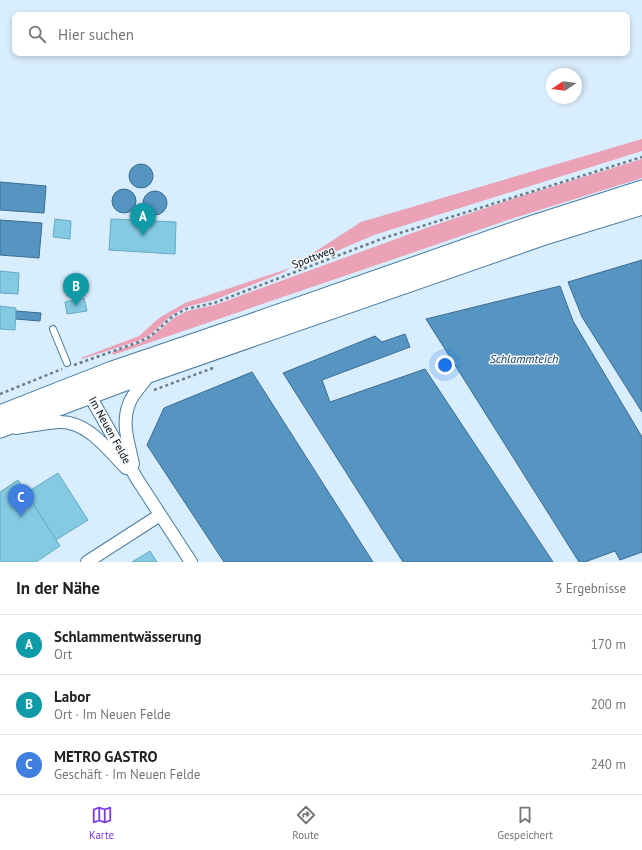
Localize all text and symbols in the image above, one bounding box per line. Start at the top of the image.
search box [12,12,630,56]
icon: search [26,23,48,45]
text: Hier suchen [58,25,134,44]
north arrow [546,68,582,104]
pin: A [130,203,156,236]
street label: Spottweg [290,242,336,272]
pin: B [63,273,89,306]
water label: Schlammteich [490,351,558,366]
your location [435,355,455,375]
street label: Im Neuen Felde [86,394,134,466]
pin: C [8,484,34,517]
text: In der Nähe [16,577,100,599]
text: 3 Ergebnisse [555,580,626,597]
text: Schlammentwässerung [54,627,201,646]
text: A [25,636,33,653]
text: 170 m [591,636,626,653]
text: Ort [54,646,72,663]
text: Labor [54,687,91,706]
text: B [25,696,33,713]
text: 200 m [591,696,626,713]
text: Ort · Im Neuen Felde [54,706,171,723]
text: METRO GASTRO [54,747,158,766]
text: C [25,756,33,773]
text: 240 m [591,756,626,773]
text: Geschäft · Im Neuen Felde [54,766,200,783]
tab: Karte [89,804,114,842]
tab: Route [292,804,319,842]
tab: Gespeichert [497,804,553,842]

